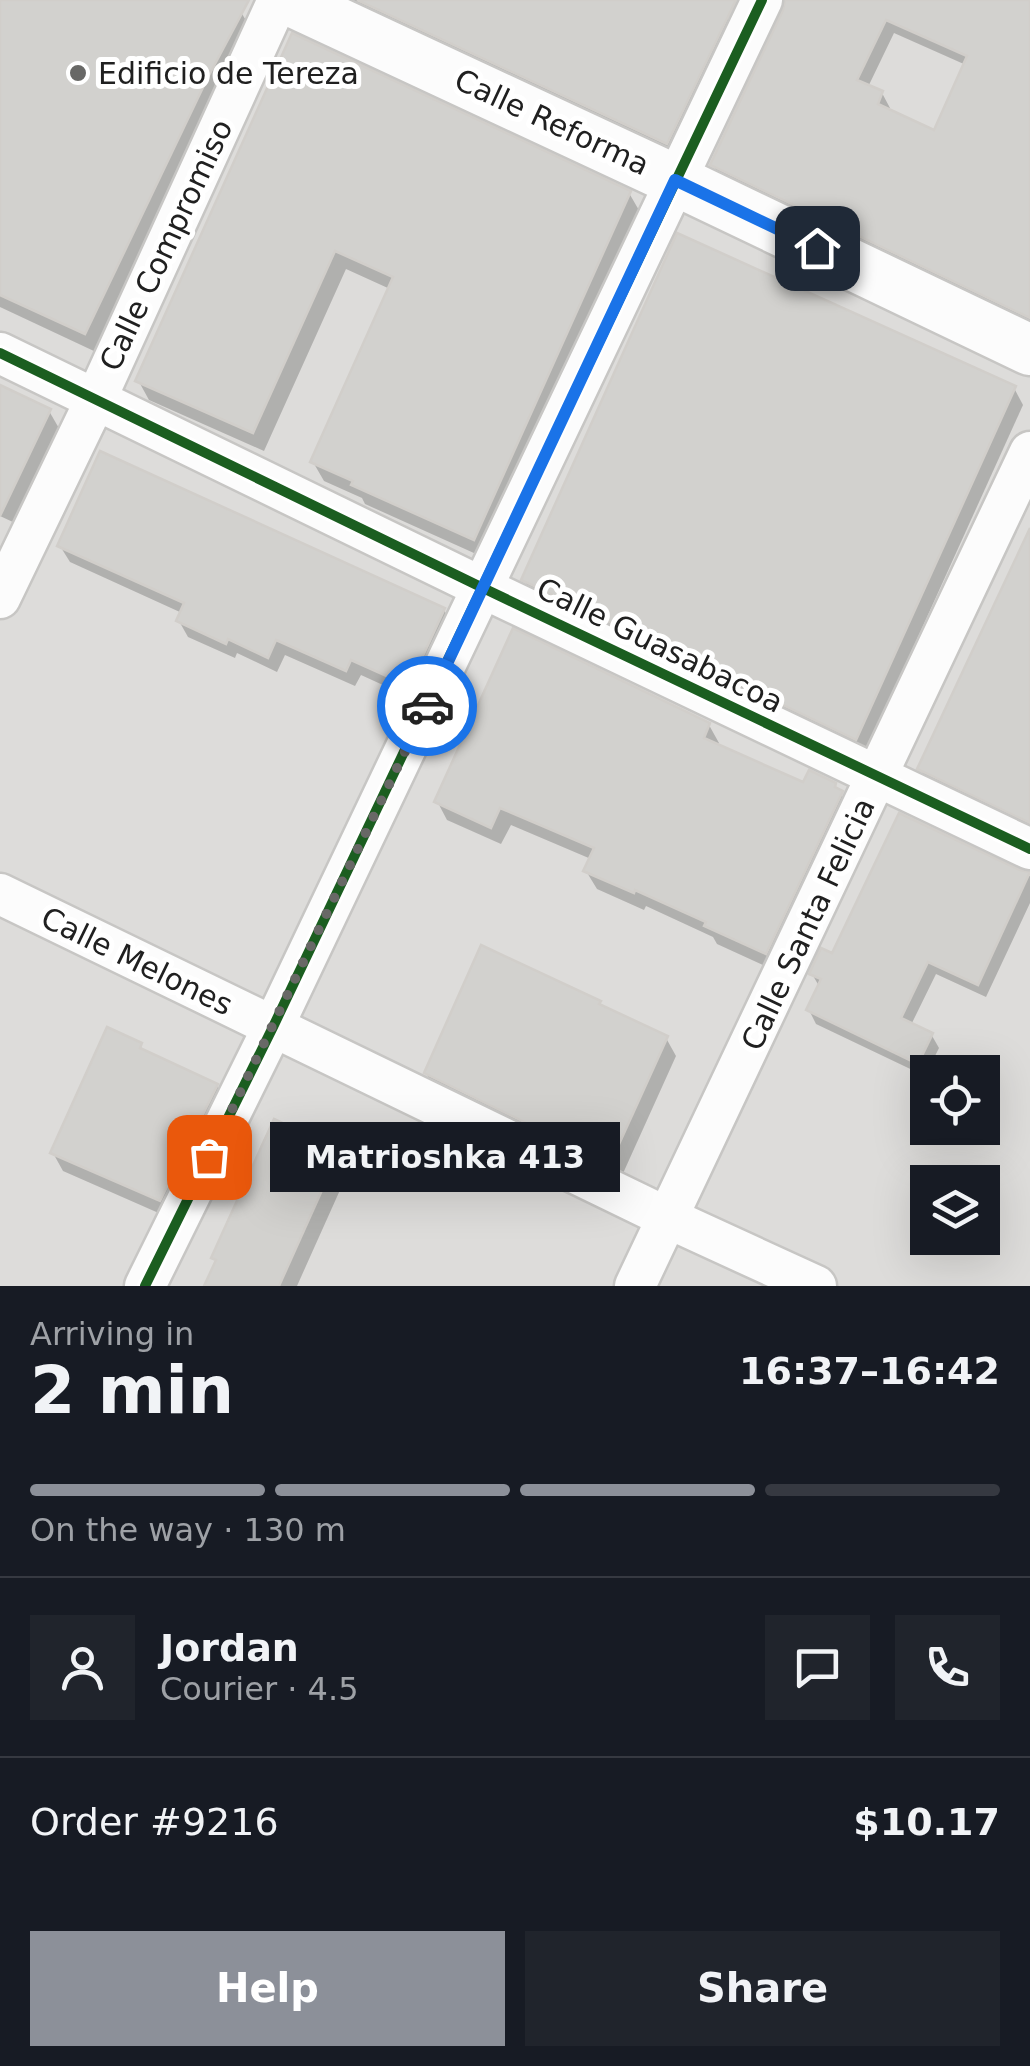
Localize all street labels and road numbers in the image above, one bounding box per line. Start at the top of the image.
street label: Calle Reforma [449,62,655,182]
street label: Calle Compromiso [92,114,240,376]
street label: Calle Guasabacoa [531,570,789,720]
street label: Calle Santa Felicia [734,792,882,1056]
street label: Calle Melones [36,900,238,1022]

